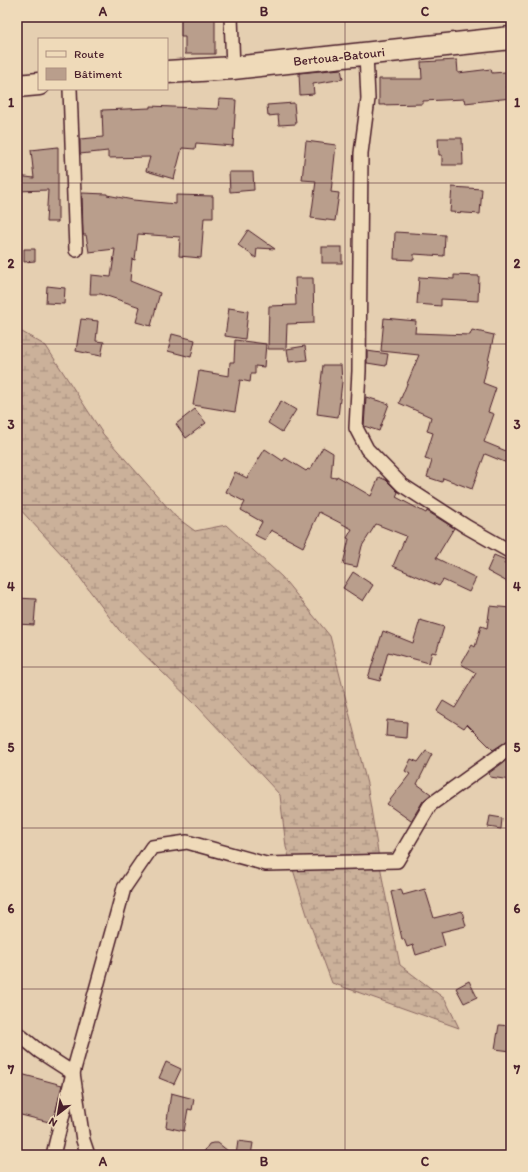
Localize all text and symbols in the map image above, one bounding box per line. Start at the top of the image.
text: A [98,4,108,19]
text: B [260,4,269,19]
text: C [421,4,430,19]
legend [38,38,168,90]
street label: Bertoua-Batouri [292,44,386,69]
text: Route [74,47,104,61]
text: Bâtiment [74,67,123,81]
text: 1 [8,95,14,110]
text: 1 [514,95,520,110]
text: 2 [8,256,15,271]
text: 2 [514,256,521,271]
text: 3 [7,417,15,432]
text: 3 [513,417,521,432]
text: 4 [7,579,15,594]
text: 4 [513,579,521,594]
text: 5 [8,740,15,755]
text: 5 [514,740,521,755]
text: 6 [8,901,15,916]
text: 6 [514,901,521,916]
text: 7 [7,1062,15,1077]
text: 7 [513,1062,521,1077]
north arrow [38,1094,78,1134]
text: N [47,1115,60,1130]
text: A [98,1154,108,1169]
text: B [260,1154,269,1169]
text: C [421,1154,430,1169]

